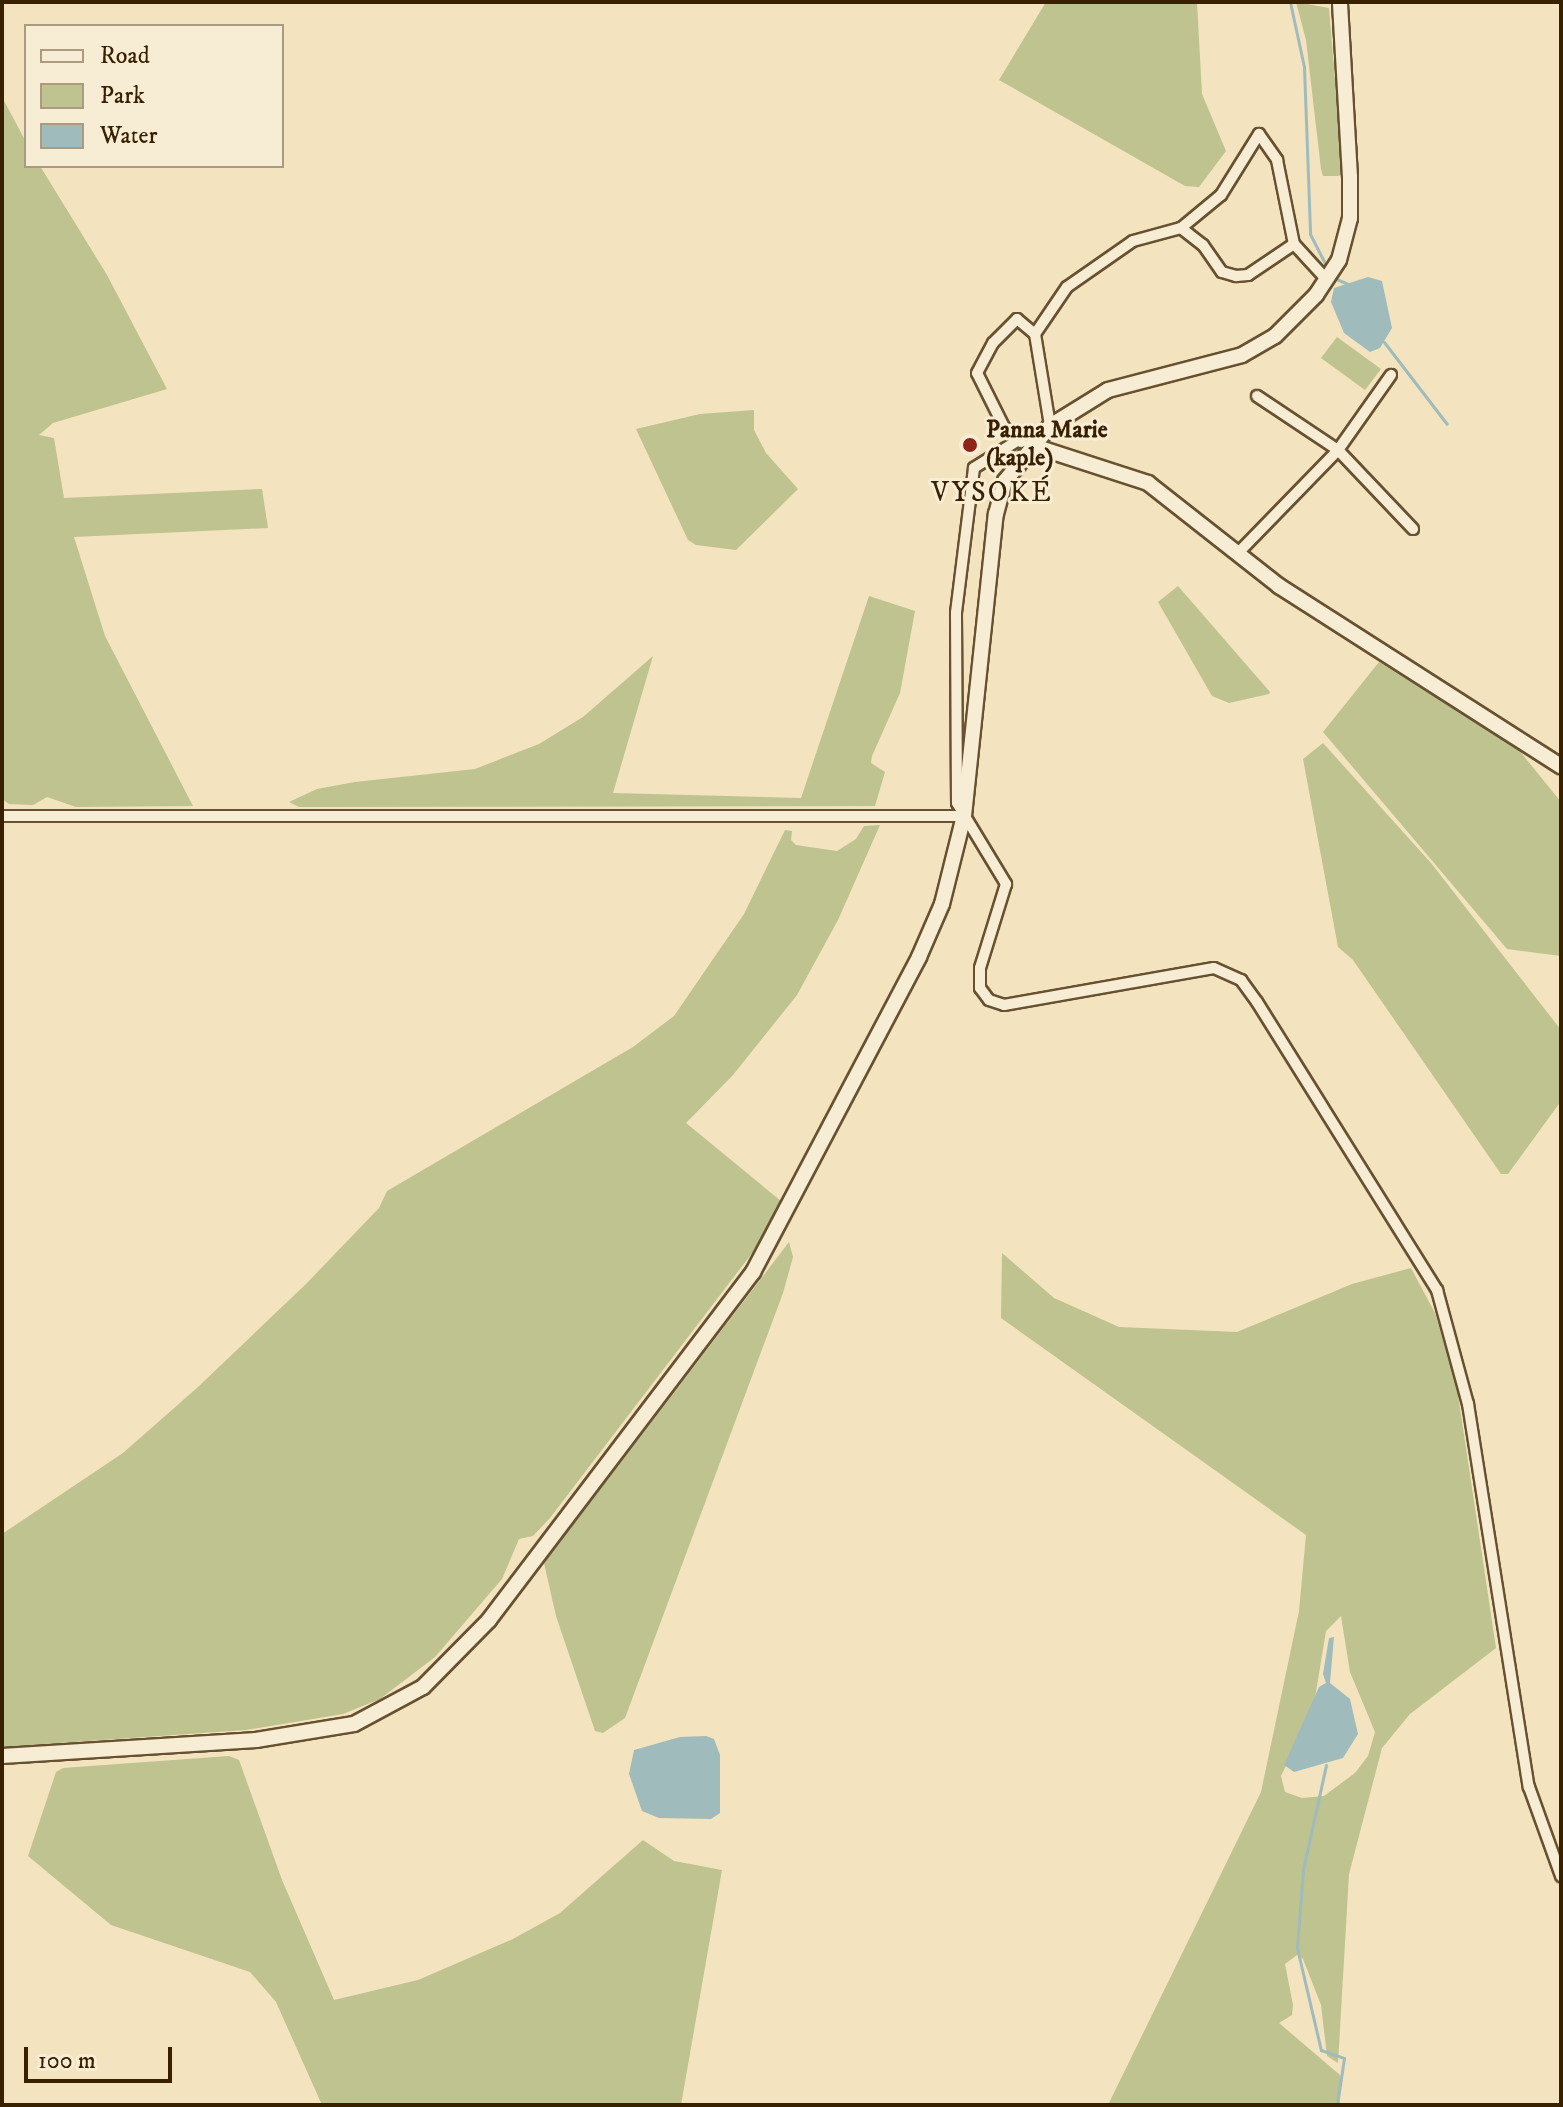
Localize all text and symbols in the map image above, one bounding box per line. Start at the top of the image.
legend [24,24,284,168]
text: Road [100,41,150,71]
text: Park [100,81,145,111]
text: Water [100,121,157,151]
place label: Panna Marie (kaple) [986,417,1108,473]
marker: Panna Marie (kaple) [961,436,979,454]
district label: VYSOKÉ [931,476,1053,510]
scale bar [28,2031,176,2081]
text: 100 m [38,2046,96,2076]

